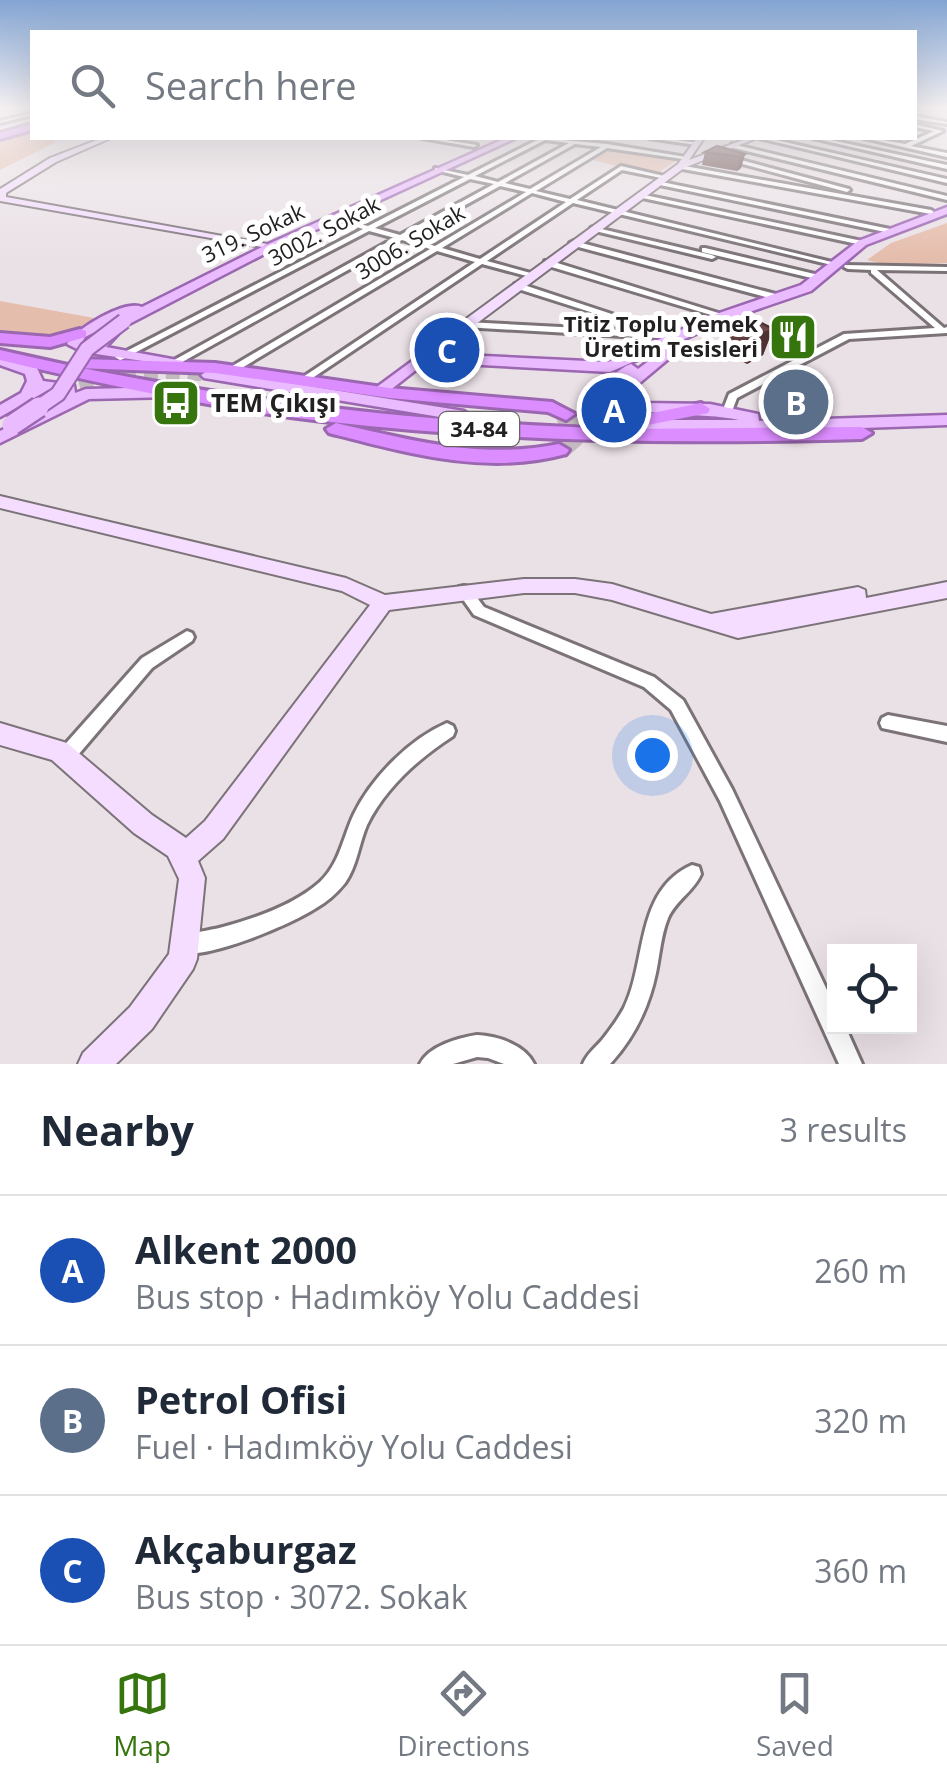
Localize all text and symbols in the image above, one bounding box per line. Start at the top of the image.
search box [30,30,917,140]
icon: search [65,58,120,113]
text: Search here [145,59,357,111]
street label: 3002. Sokak [262,188,385,272]
street label: 319. Sokak [196,195,309,269]
street label: 3006. Sokak [349,197,470,286]
place label: Titiz Toplu Yemek Üretim Tesisleri [564,308,758,363]
restaurant icon: Titiz Toplu Yemek Üretim Tesisleri [767,311,819,363]
pin: C [414,312,480,388]
pin: B [764,364,828,440]
pin: A [582,372,646,448]
bus stop icon: TEM Çıkışı [150,377,202,429]
place label: TEM Çıkışı [211,385,336,419]
road number: 34-84 [439,412,519,446]
your location [627,730,678,781]
map controls [827,944,917,1034]
button: locate [827,944,917,1034]
text: Nearby [40,1101,194,1158]
text: 3 results [780,1108,907,1151]
text: Alkent 2000 [135,1223,357,1275]
text: A [61,1249,84,1292]
text: 260 m [814,1249,907,1292]
text: Bus stop · Hadımköy Yolu Caddesi [135,1275,640,1318]
text: Petrol Ofisi [135,1373,347,1425]
text: B [62,1399,83,1442]
text: 320 m [814,1399,907,1442]
text: Fuel · Hadımköy Yolu Caddesi [135,1425,573,1468]
text: Akçaburgaz [135,1523,357,1575]
text: C [62,1549,83,1592]
text: 360 m [814,1549,907,1592]
text: Bus stop · 3072. Sokak [135,1575,467,1618]
tab: Map [113,1666,171,1764]
tab: Directions [397,1666,530,1764]
tab: Saved [756,1666,834,1764]

